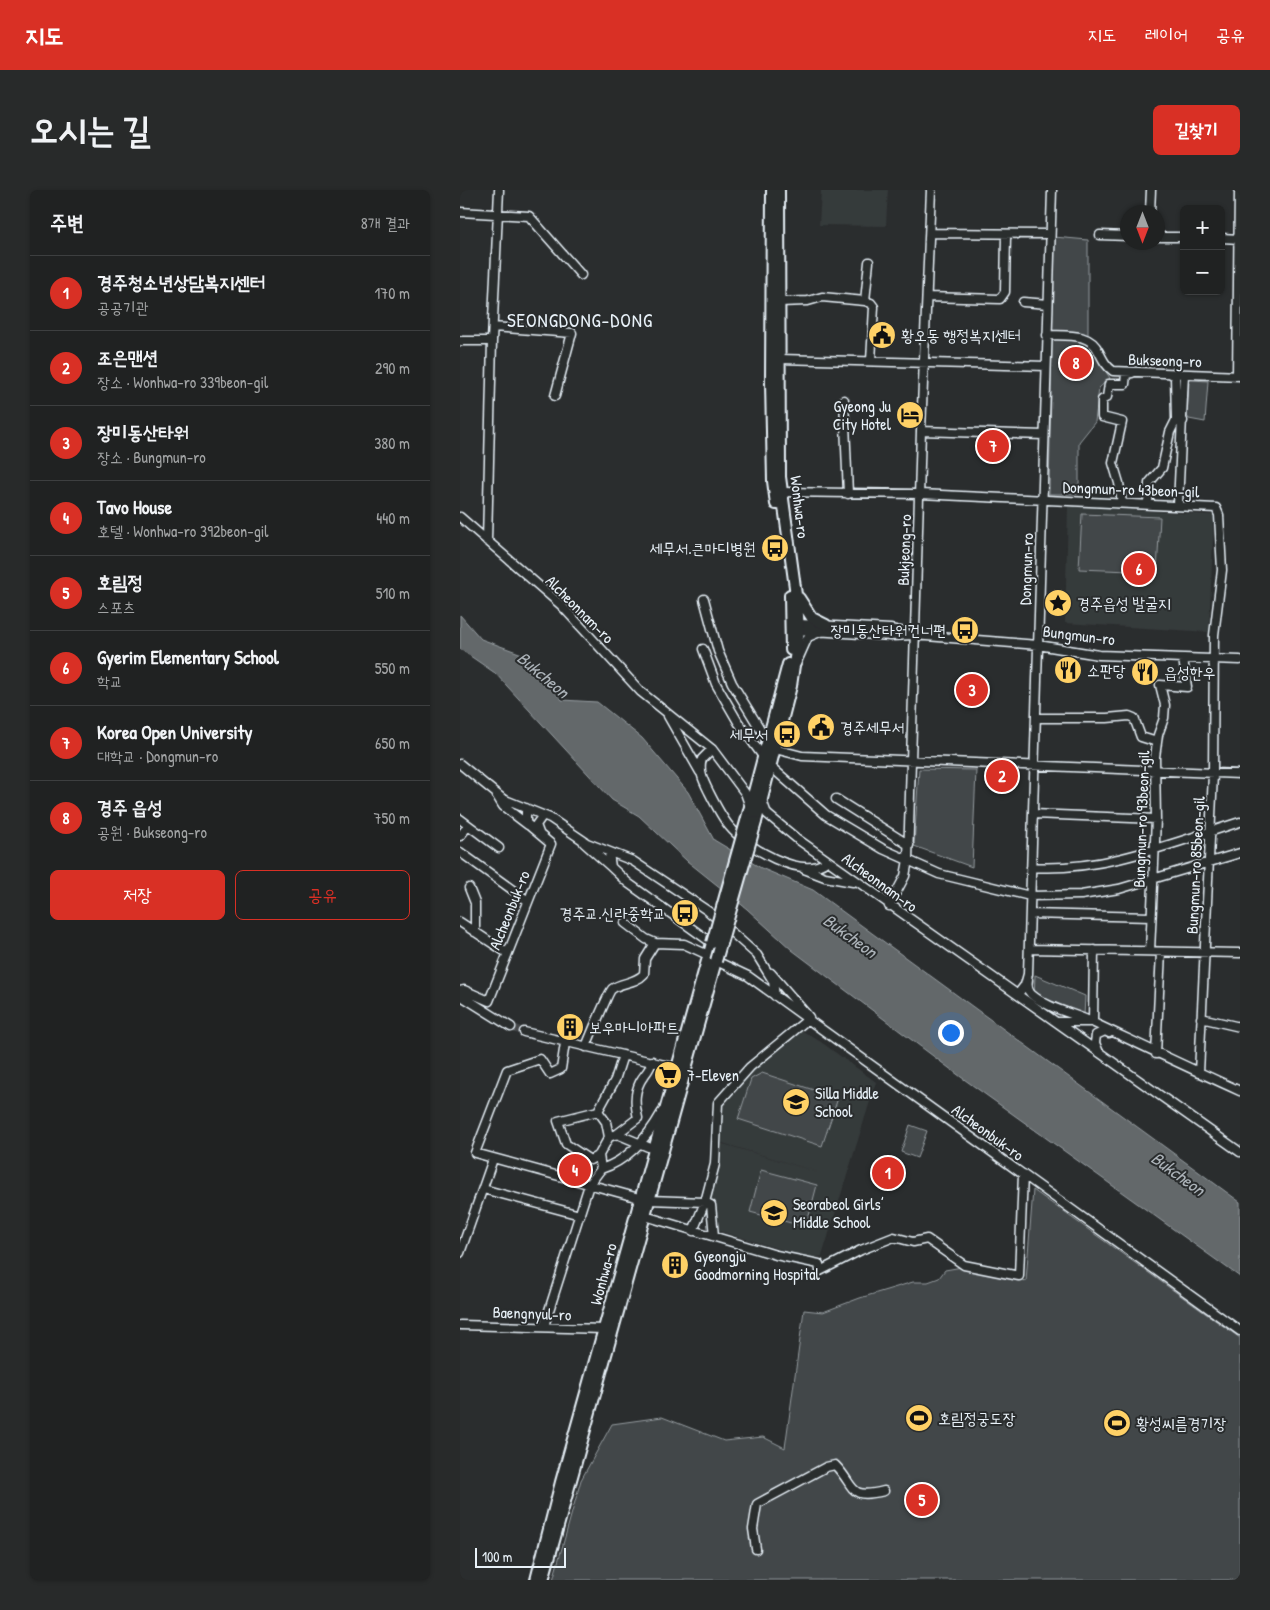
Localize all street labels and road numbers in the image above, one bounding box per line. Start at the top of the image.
street label: Bukseong-ro [1128,348,1203,372]
street label: Wonhwa-ro [785,474,815,540]
street label: Dongmun-ro 43beon-gil [1062,476,1201,502]
street label: Bukjeong-ro [892,514,916,586]
street label: Dongmun-ro [1014,532,1038,605]
street label: Alcheonnam-ro [541,570,619,648]
street label: Bungmun-ro [1042,620,1117,650]
street label: Bungmun-ro 93beon-gil [1128,749,1154,888]
street label: Bungmun-ro 85beon-gil [1180,795,1210,934]
street label: Alcheonnam-ro [838,847,923,917]
street label: Alcheonbuk-ro [483,867,535,953]
street label: Alcheonbuk-ro [948,1098,1029,1166]
street label: Wonhwa-ro [584,1240,622,1307]
street label: Baengnyul-ro [492,1301,572,1325]

